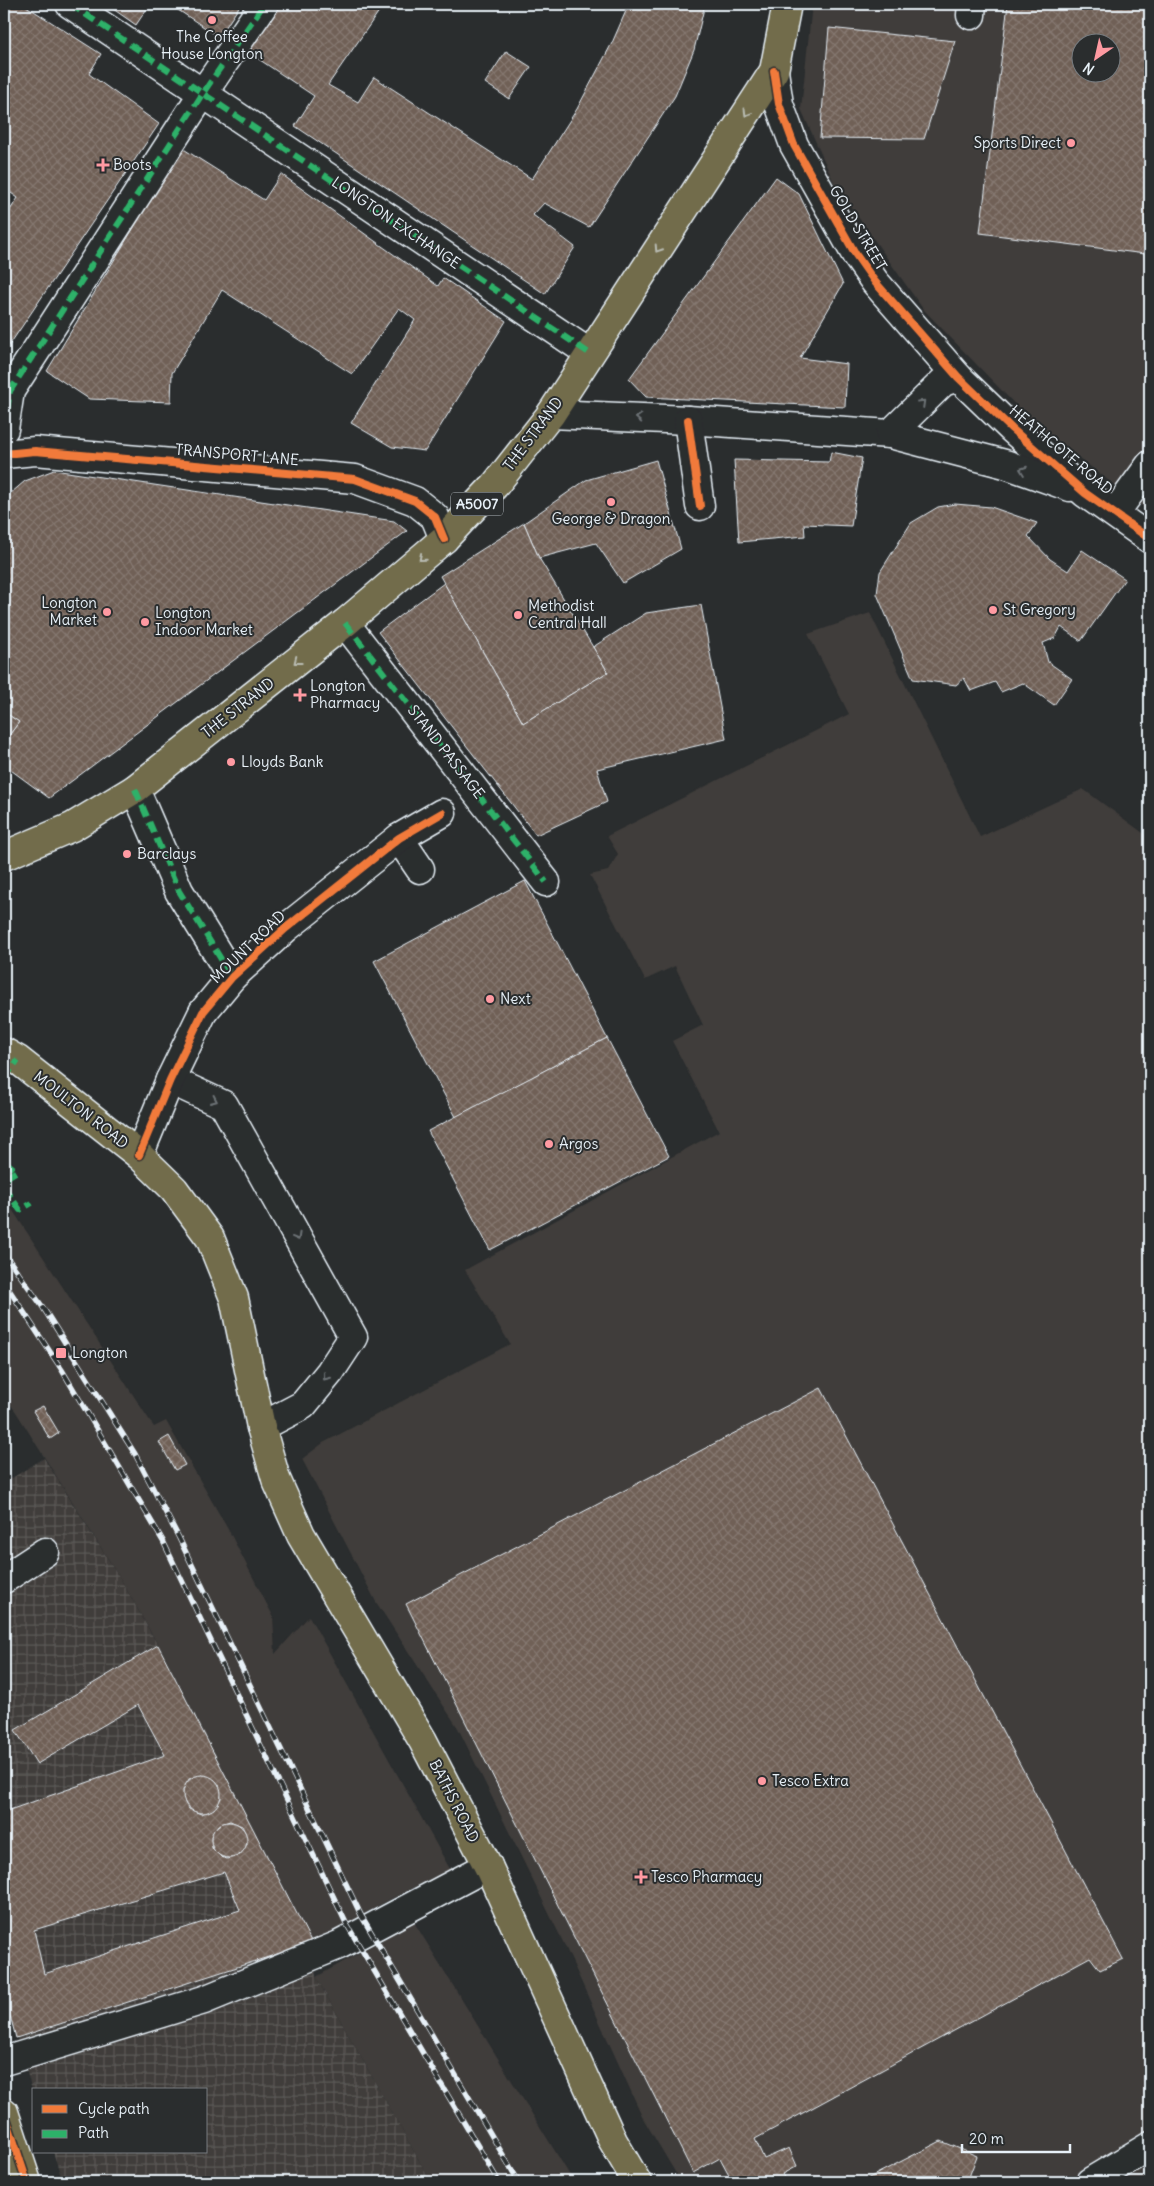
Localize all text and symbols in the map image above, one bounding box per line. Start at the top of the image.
marker: The Coffee House Longton [206,14,218,26]
place label: The Coffee House Longton [161,27,263,63]
north arrow [1072,32,1122,82]
text: N [1080,59,1098,79]
one-way arrow [743,108,753,117]
place label: Sports Direct [974,133,1061,152]
marker: Sports Direct [1065,137,1077,149]
place label: Boots [113,155,152,174]
marker: Boots [97,159,109,171]
street label: LONGTON EXCHANGE [328,172,464,273]
street label: GOLD STREET [826,182,891,274]
one-way arrow [655,243,664,253]
street label: THE STRAND [499,393,566,474]
one-way arrow [917,400,926,409]
street label: HEATHCOTE ROAD [1006,401,1117,498]
one-way arrow [635,412,643,423]
street label: TRANSPORT LANE [174,440,300,469]
one-way arrow [1019,466,1028,476]
road number: A5007 [451,492,503,516]
marker: George & Dragon [605,496,617,508]
place label: George & Dragon [552,509,671,528]
one-way arrow [419,552,428,560]
place label: Longton Market [41,593,97,629]
place label: Methodist Central Hall [528,596,607,632]
place label: St Gregory [1003,600,1076,619]
place label: Longton Indoor Market [155,603,253,639]
marker: St Gregory [987,604,999,616]
marker: Longton Market [101,606,113,618]
marker: Methodist Central Hall [512,609,524,621]
marker: Longton Indoor Market [139,616,151,628]
one-way arrow [294,656,303,664]
street label: THE STRAND [197,673,278,742]
place label: Longton Pharmacy [310,676,380,712]
marker: Longton Pharmacy [294,689,306,701]
street label: STAND PASSAGE [404,701,489,803]
place label: Lloyds Bank [241,752,324,771]
marker: Lloyds Bank [225,756,237,768]
place label: Barclays [137,844,196,863]
marker: Barclays [121,848,133,860]
street label: MOUNT ROAD [206,906,289,987]
place label: Next [500,989,531,1008]
marker: Next [484,993,496,1005]
street label: MOULTON ROAD [30,1067,132,1153]
one-way arrow [209,1094,218,1104]
place label: Argos [559,1134,598,1153]
marker: Argos [543,1138,555,1150]
one-way arrow [291,1232,301,1241]
place label: Longton [72,1343,128,1362]
marker: Longton [54,1346,68,1360]
one-way arrow [324,1371,332,1380]
street label: BATHS ROAD [425,1756,483,1845]
place label: Tesco Extra [772,1771,849,1790]
marker: Tesco Extra [756,1775,768,1787]
place label: Tesco Pharmacy [651,1867,762,1886]
marker: Tesco Pharmacy [635,1871,647,1883]
legend [32,2088,208,2154]
text: Cycle path [78,2099,150,2118]
scale bar [962,2121,1069,2153]
text: Path [78,2123,109,2142]
text: 20 m [969,2129,1004,2148]

